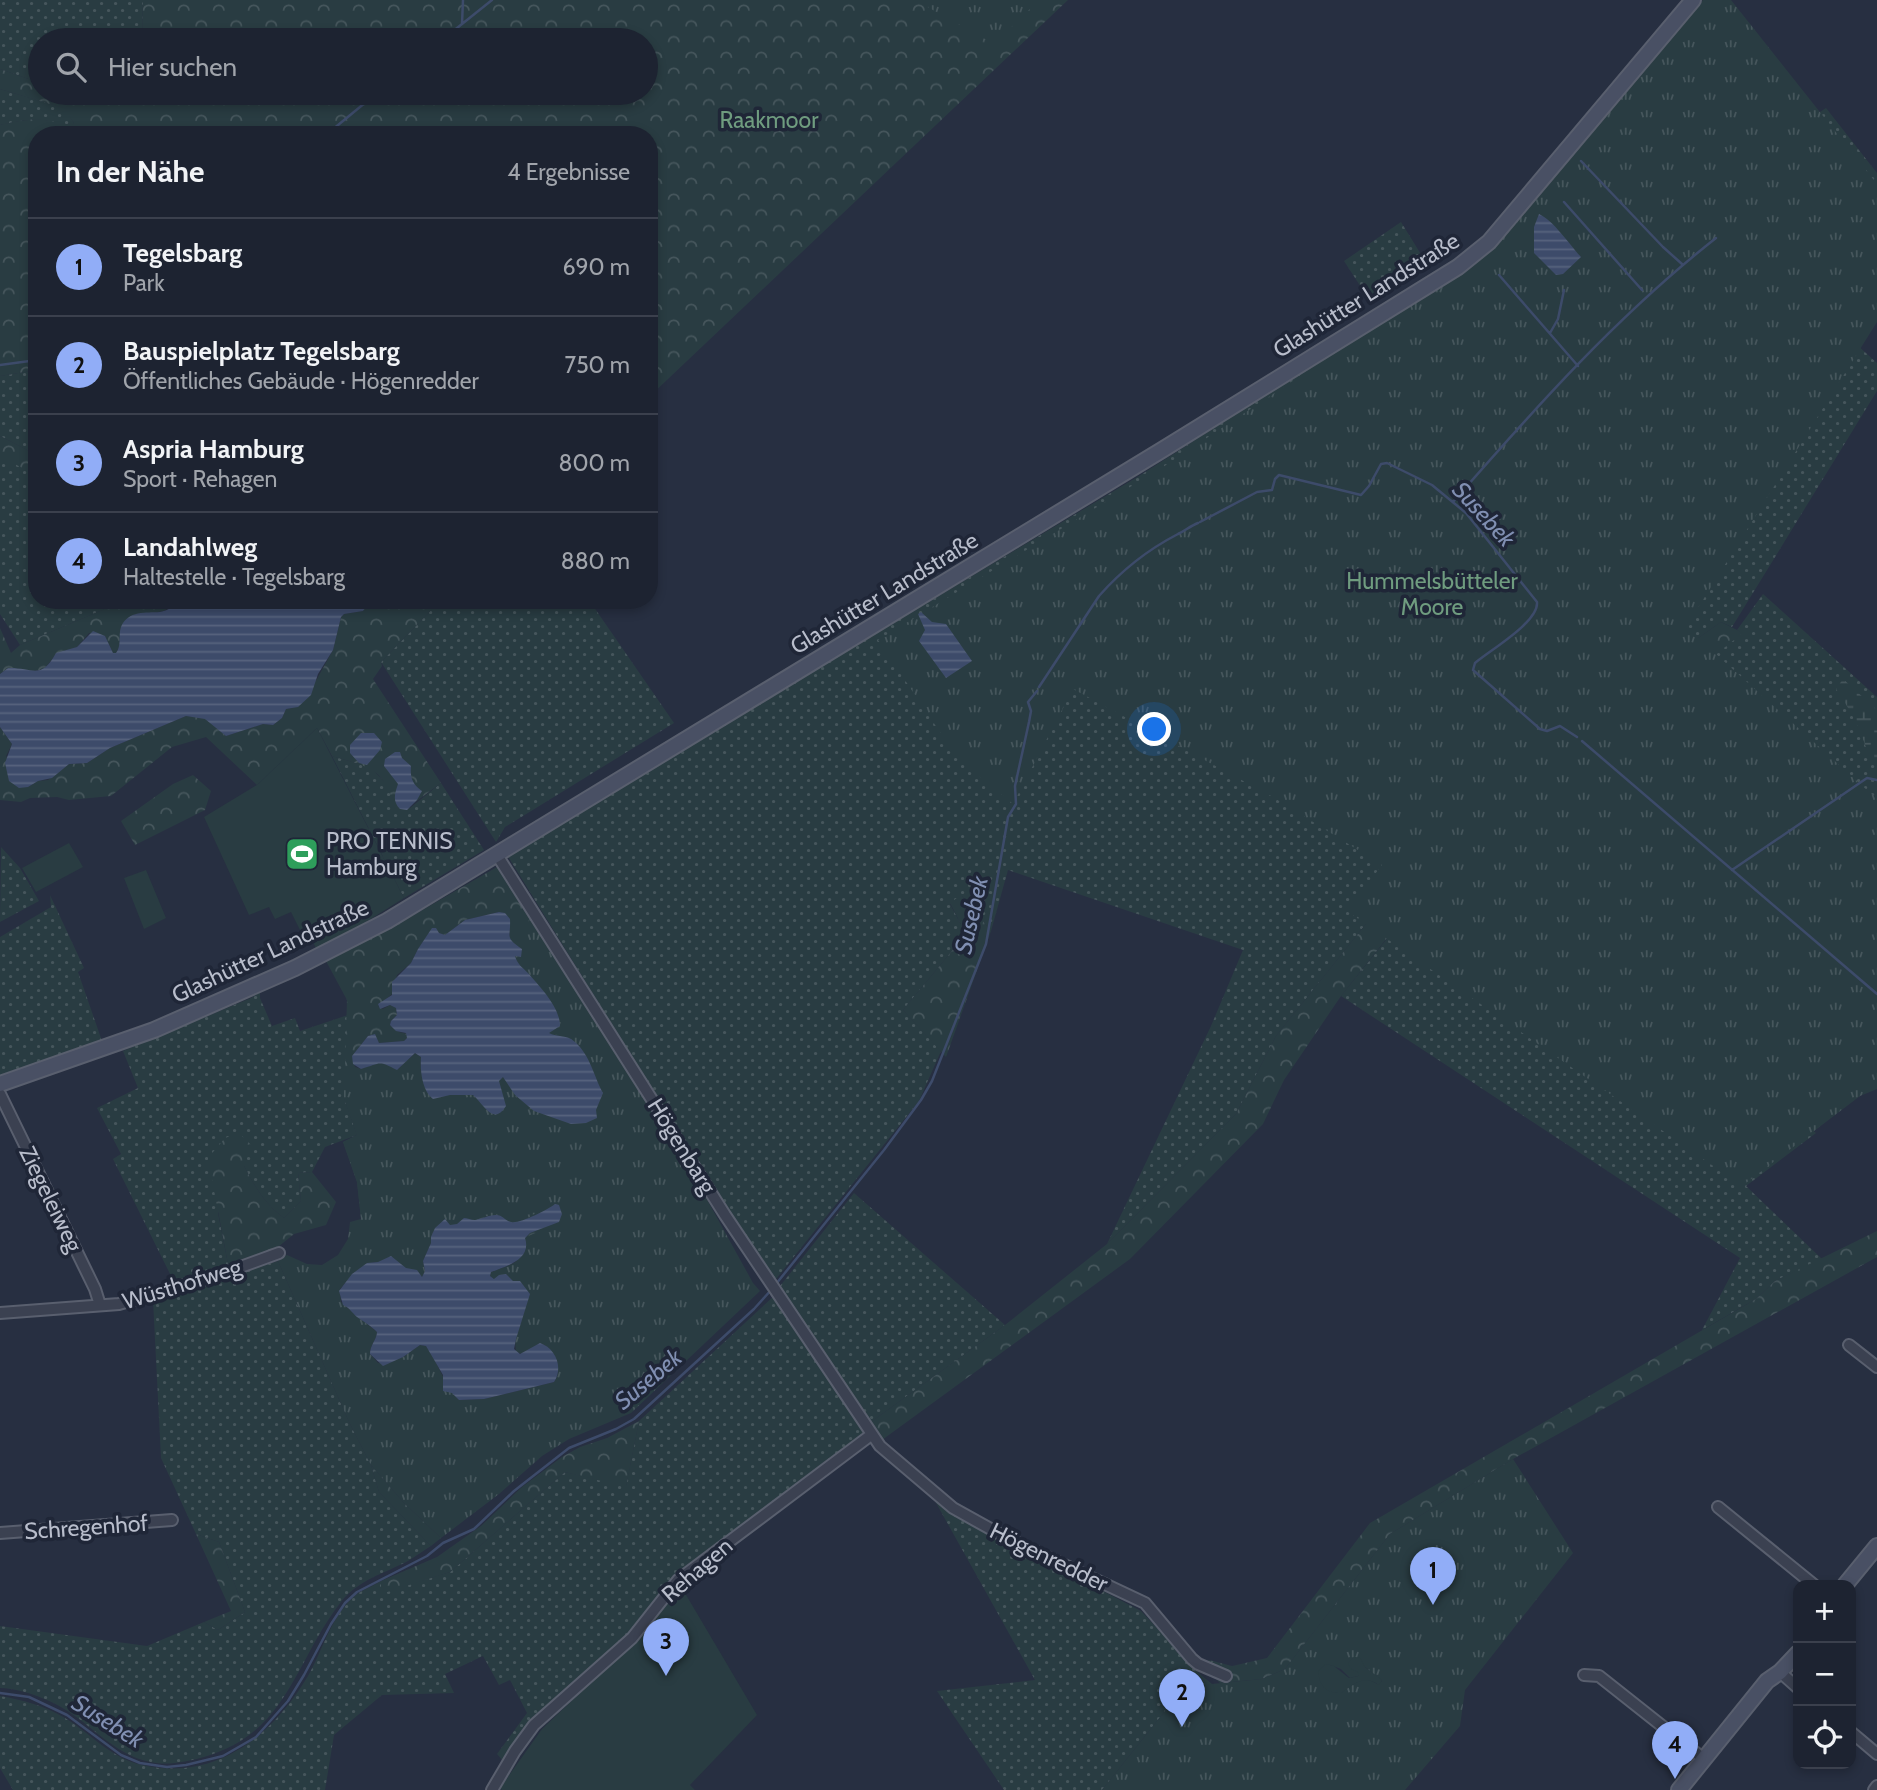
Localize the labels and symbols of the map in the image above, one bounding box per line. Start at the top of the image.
park label: Raakmoor [720,106,819,134]
street label: Glashütter Landstraße [1268,226,1464,364]
water label: Susebek [1447,475,1522,553]
street label: Glashütter Landstraße [785,526,983,660]
park label: Hummelsbütteler Moore [1346,567,1518,621]
your location [1137,712,1171,746]
place label: PRO TENNIS Hamburg [326,827,453,881]
sports icon: PRO TENNIS Hamburg [283,835,321,873]
water label: Susebek [948,873,994,957]
street label: Glashütter Landstraße [167,893,373,1009]
street label: Högenbarg [642,1093,723,1199]
street label: Ziegeleiweg [13,1142,89,1257]
street label: Wüsthofweg [119,1252,245,1315]
water label: Susebek [609,1342,688,1415]
street label: Schregenhof [23,1509,149,1545]
street label: Högenredder [985,1516,1113,1598]
street label: Rehagen [656,1532,738,1608]
pin: 1 [1410,1547,1456,1605]
pin: 3 [643,1618,689,1676]
pin: 2 [1159,1669,1205,1727]
water label: Susebek [67,1688,150,1755]
pin: 4 [1652,1721,1698,1779]

